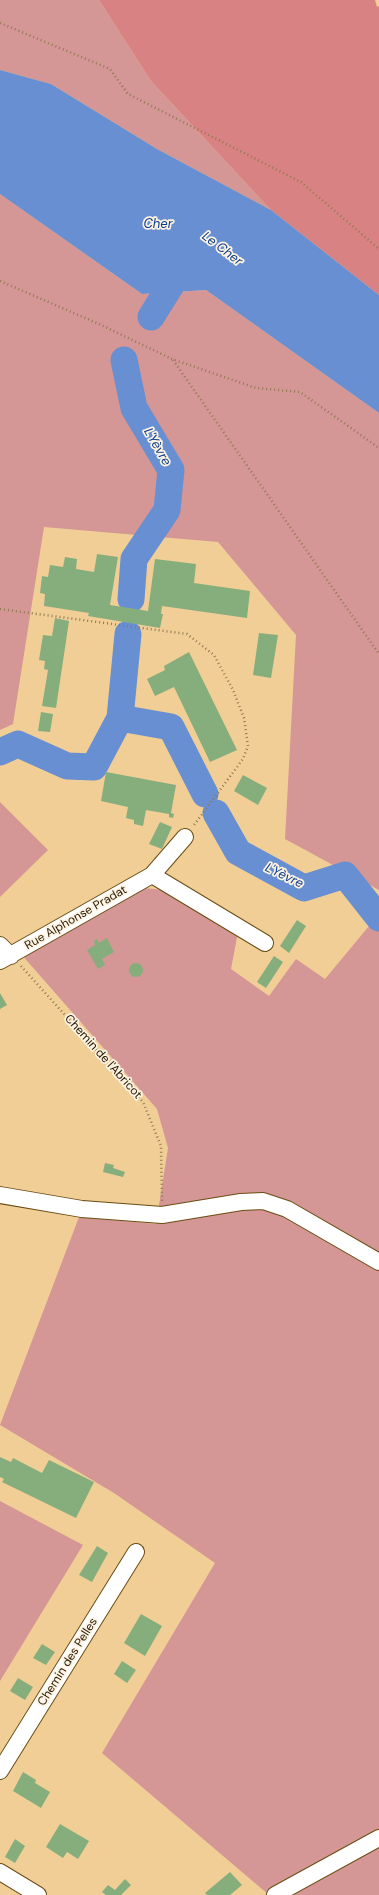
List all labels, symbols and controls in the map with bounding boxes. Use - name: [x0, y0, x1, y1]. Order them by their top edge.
- water label: Cher: [143, 217, 173, 233]
- water label: Le Cher: [199, 229, 245, 269]
- water label: L'Yèvre: [140, 425, 174, 469]
- water label: L'Yèvre: [262, 860, 306, 892]
- street label: Rue Alphonse Pradat: [22, 883, 130, 953]
- street label: Chemin de l'Abricot: [61, 1012, 145, 1102]
- street label: Chemin des Pelles: [35, 1615, 101, 1709]

